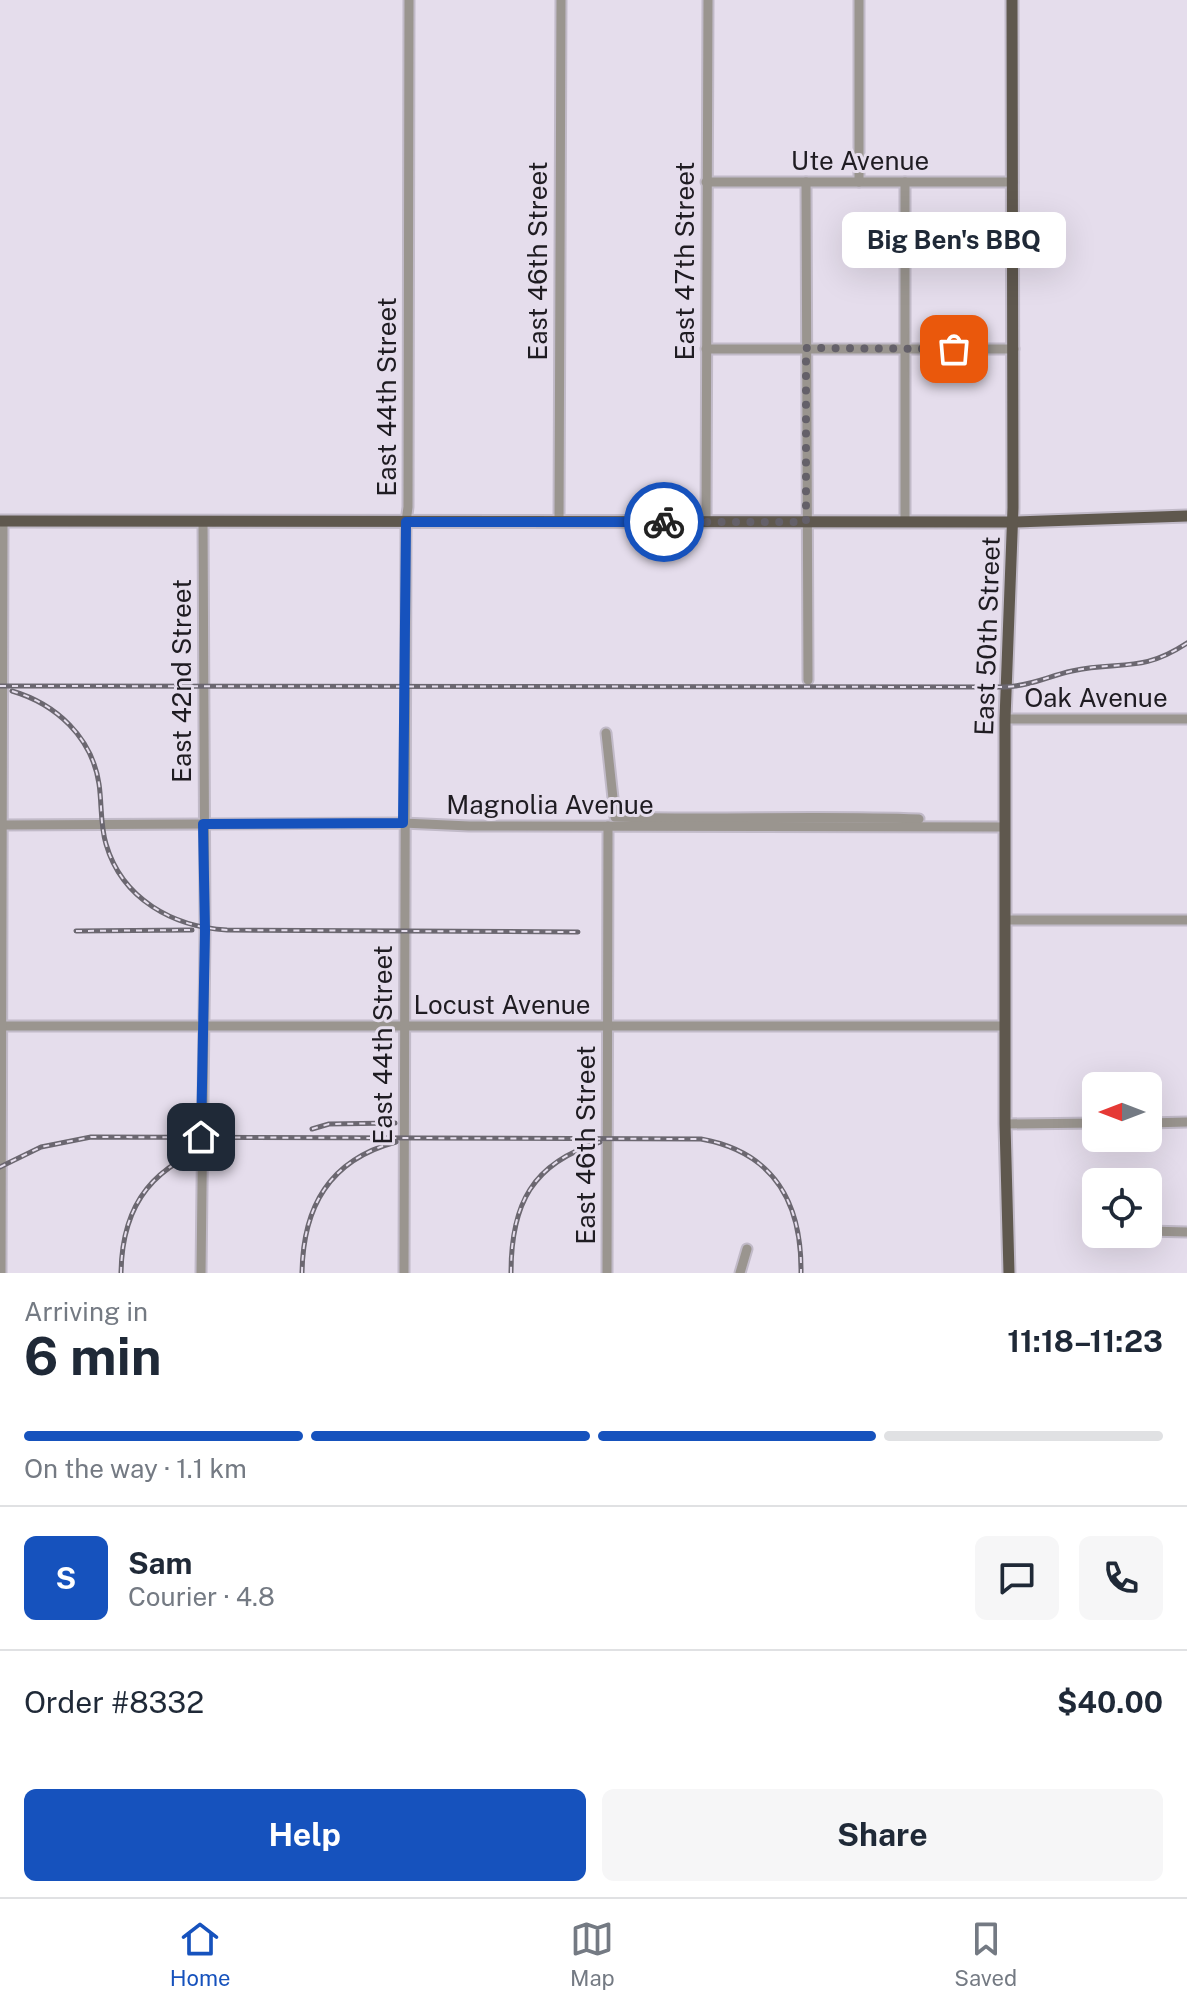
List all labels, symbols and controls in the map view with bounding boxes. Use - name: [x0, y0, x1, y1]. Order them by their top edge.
- street label: Ute Avenue: [791, 145, 929, 176]
- street label: East 46th Street: [522, 161, 553, 361]
- street label: East 47th Street: [669, 162, 700, 360]
- callout: Big Ben's BBQ: [842, 213, 1066, 269]
- text: Big Ben's BBQ: [867, 224, 1041, 255]
- street label: East 44th Street: [371, 297, 402, 497]
- pin: [920, 315, 988, 383]
- icon: bag: [932, 327, 976, 371]
- courier: [624, 482, 704, 562]
- icon: bike: [642, 500, 686, 544]
- street label: East 50th Street: [968, 536, 1006, 736]
- street label: East 42nd Street: [166, 579, 197, 783]
- street label: Oak Avenue: [1024, 682, 1168, 713]
- street label: Magnolia Avenue: [446, 789, 654, 820]
- street label: East 44th Street: [367, 945, 398, 1145]
- street label: Locust Avenue: [414, 989, 590, 1020]
- street label: East 46th Street: [570, 1045, 601, 1245]
- north arrow: [1082, 1072, 1162, 1152]
- map controls: [1082, 1072, 1162, 1248]
- pin: [167, 1103, 235, 1171]
- icon: home: [179, 1115, 223, 1159]
- button: locate: [1082, 1168, 1162, 1248]
- text: Arriving in: [24, 1296, 148, 1327]
- text: 11:18–11:23: [1007, 1323, 1163, 1359]
- text: 6 min: [24, 1326, 162, 1387]
- text: On the way · 1.1 km: [24, 1453, 247, 1484]
- button: chat: [975, 1536, 1059, 1620]
- button: phone: [1079, 1536, 1163, 1620]
- text: Sam: [128, 1545, 192, 1581]
- text: S: [56, 1560, 76, 1596]
- text: Courier · 4.8: [128, 1581, 275, 1612]
- text: Order #8332: [24, 1684, 204, 1720]
- text: $40.00: [1057, 1684, 1163, 1720]
- button: Help: [24, 1789, 586, 1881]
- button: Share: [602, 1789, 1163, 1881]
- tab: Home: [170, 1917, 230, 1991]
- tab: Map: [570, 1917, 615, 1991]
- tab: Saved: [954, 1917, 1017, 1991]

